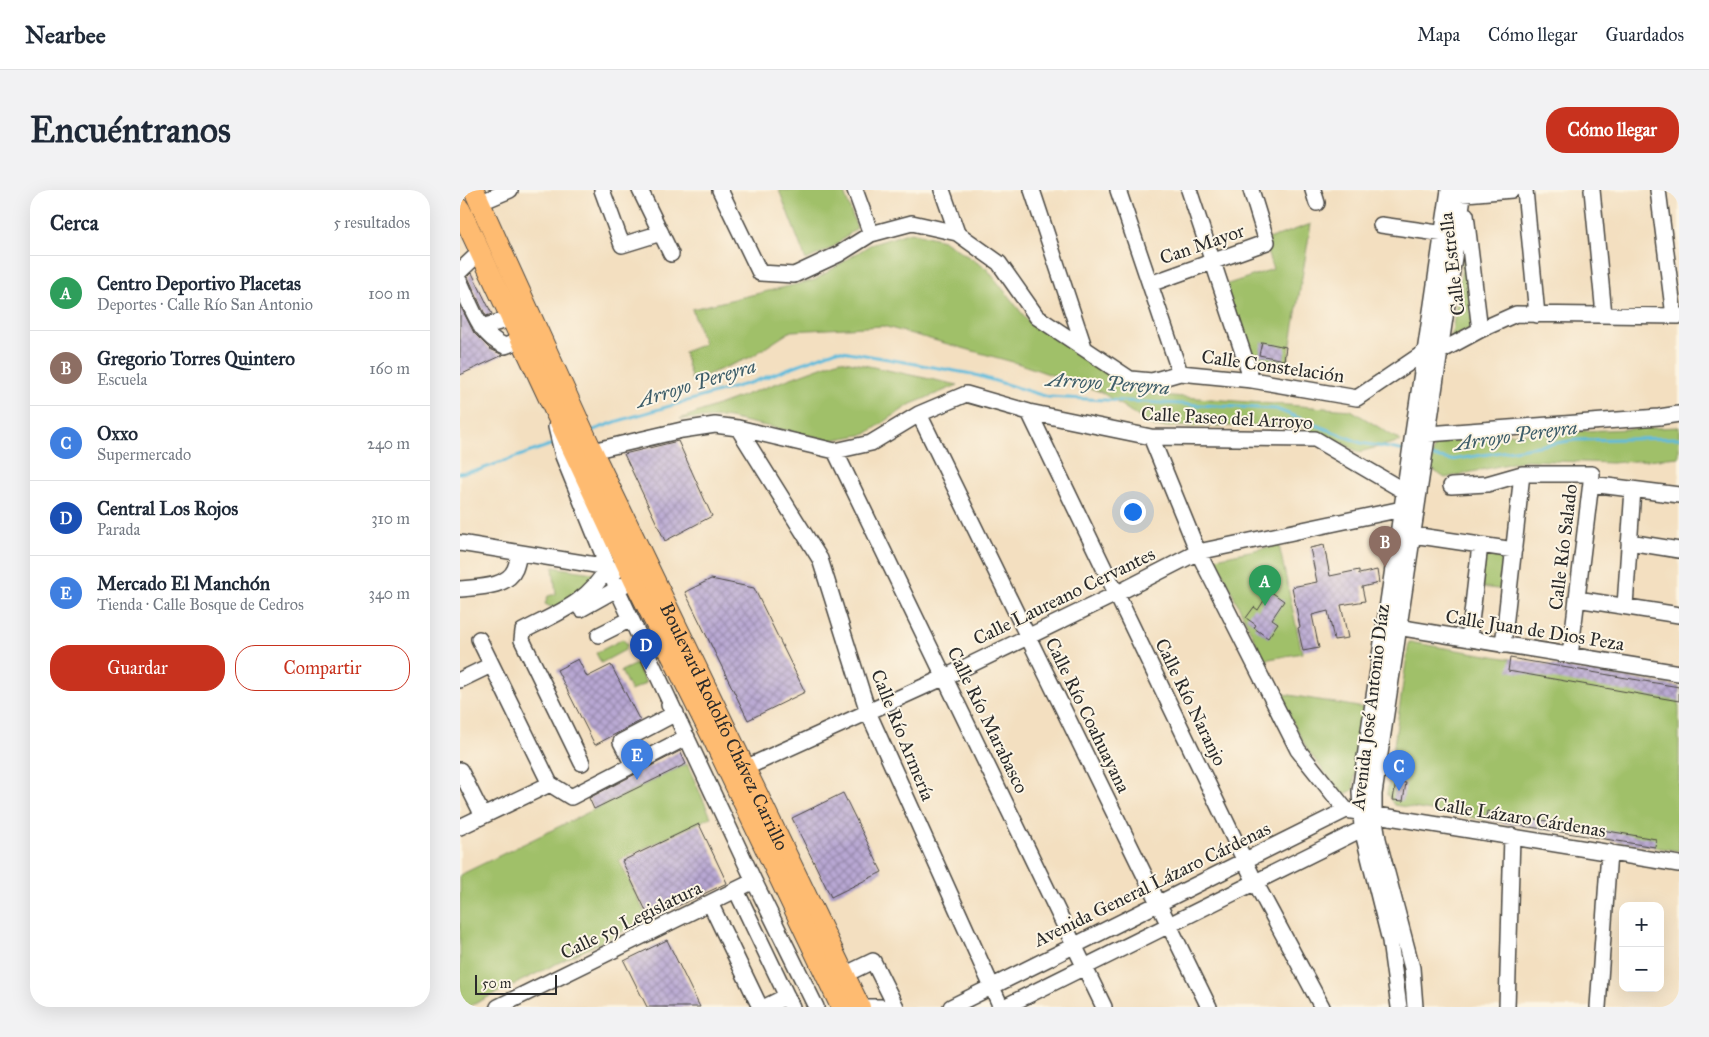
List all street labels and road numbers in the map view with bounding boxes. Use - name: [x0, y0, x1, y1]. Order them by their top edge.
- street label: Calle Estrella: [1434, 210, 1470, 317]
- street label: Can Mayor: [1157, 218, 1248, 269]
- street label: Calle Constelación: [1200, 345, 1346, 387]
- street label: Calle Paseo del Arroyo: [1140, 402, 1314, 434]
- street label: Calle Río Salado: [1544, 482, 1582, 611]
- street label: Calle Laureano Cervantes: [969, 542, 1159, 650]
- street label: Boulevard Rodolfo Chávez Carrillo: [656, 599, 794, 854]
- street label: Avenida José Antonio Díaz: [1346, 602, 1395, 813]
- street label: Calle Juan de Dios Peza: [1444, 605, 1627, 657]
- street label: Calle Río Coahuayana: [1040, 634, 1136, 797]
- street label: Calle Río Naranjo: [1150, 634, 1232, 770]
- street label: Calle Río Marabasco: [943, 643, 1034, 797]
- street label: Calle Río Armería: [866, 666, 940, 805]
- street label: Calle Lázaro Cárdenas: [1432, 792, 1608, 842]
- street label: Avenida General Lázaro Cárdenas: [1029, 816, 1274, 952]
- street label: Calle 59 Legislatura: [557, 875, 707, 965]

